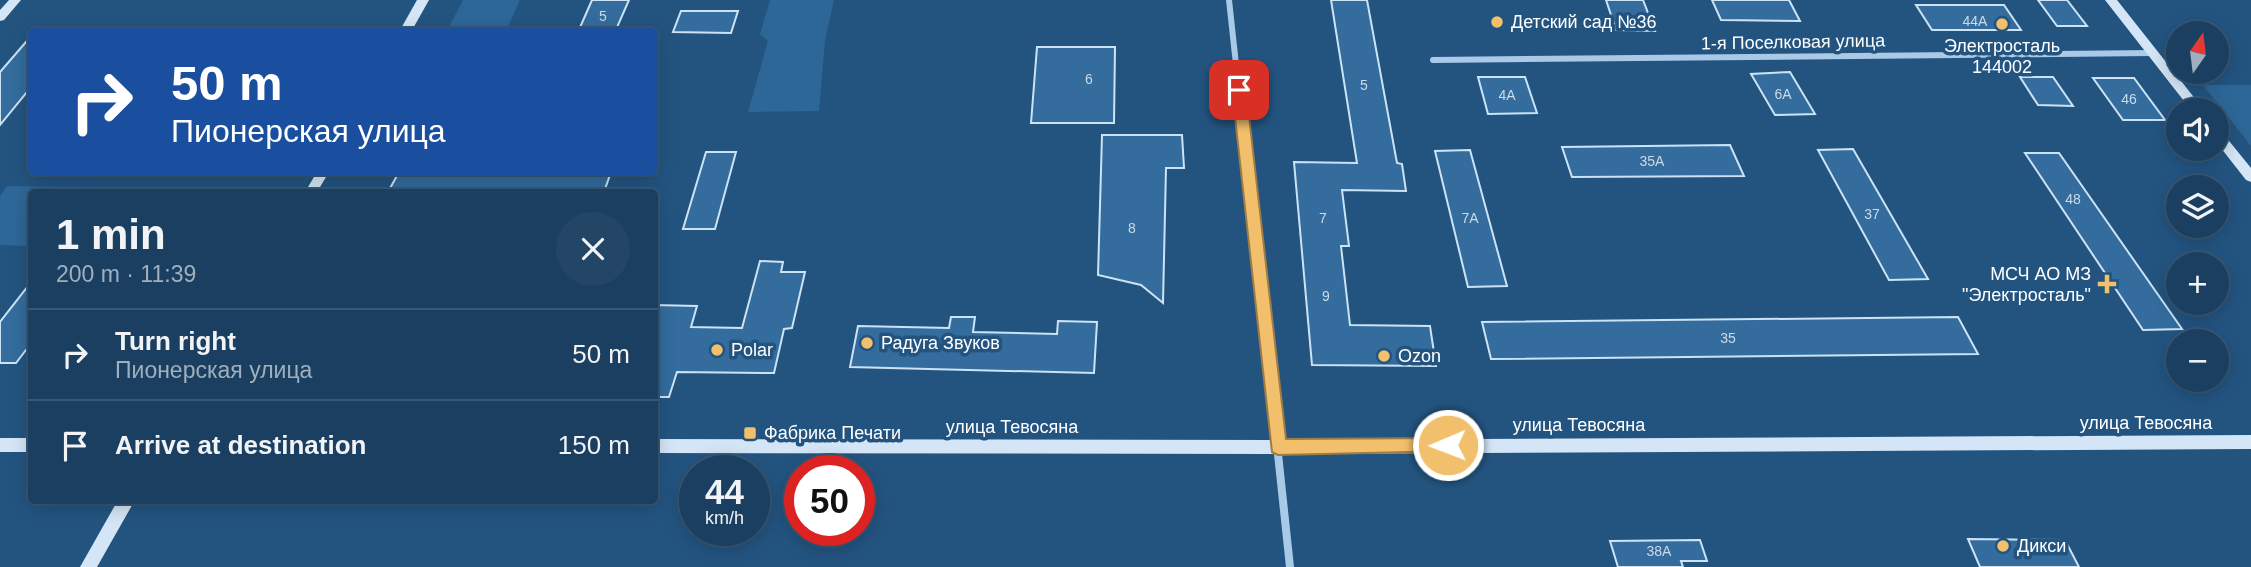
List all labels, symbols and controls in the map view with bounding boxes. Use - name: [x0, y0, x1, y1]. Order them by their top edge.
- house number: 5: [599, 8, 607, 24]
- place label: Детский сад №36: [1511, 12, 1656, 32]
- house number: 44А: [1963, 13, 1988, 29]
- marker: Детский сад №36: [1489, 14, 1505, 30]
- marker: Электросталь 144002: [1994, 16, 2010, 32]
- north arrow: [2166, 21, 2230, 84]
- map controls: [2166, 21, 2229, 392]
- street label: 1-я Поселковая улица: [1701, 30, 1886, 54]
- place label: Электросталь 144002: [1944, 36, 2060, 77]
- icon: right: [56, 56, 147, 147]
- text: 50 m: [171, 56, 283, 110]
- pin: [1209, 60, 1269, 120]
- house number: 6: [1085, 71, 1093, 87]
- icon: arrive: [1220, 71, 1258, 109]
- house number: 5: [1360, 77, 1368, 93]
- house number: 6А: [1774, 86, 1792, 102]
- house number: 4А: [1498, 87, 1516, 103]
- house number: 46: [2121, 91, 2137, 107]
- button: sound: [2166, 98, 2229, 161]
- text: Пионерская улица: [171, 113, 446, 149]
- house number: 35А: [1640, 153, 1665, 169]
- button: layers: [2166, 175, 2229, 238]
- house number: 48: [2065, 191, 2081, 207]
- house number: 37: [1864, 206, 1880, 222]
- house number: 7: [1319, 210, 1327, 226]
- house number: 7А: [1461, 210, 1479, 226]
- text: 1 min: [56, 211, 166, 258]
- button: close: [556, 212, 630, 286]
- house number: 8: [1128, 220, 1136, 236]
- button: +: [2166, 252, 2229, 315]
- text: 200 m · 11:39: [56, 261, 196, 287]
- place label: МСЧ АО МЗ "Электросталь": [1962, 264, 2091, 305]
- marker: МСЧ АО МЗ "Электросталь": [2097, 274, 2117, 294]
- house number: 9: [1322, 288, 1330, 304]
- text: Turn right: [115, 326, 236, 356]
- button: −: [2166, 329, 2229, 392]
- house number: 35: [1720, 330, 1736, 346]
- place label: Радуга Звуков: [881, 333, 1000, 353]
- marker: Радуга Звуков: [859, 335, 875, 351]
- icon: right: [56, 336, 94, 374]
- text: 50 m: [572, 339, 630, 369]
- place label: Polar: [731, 340, 773, 360]
- marker: Polar: [709, 342, 725, 358]
- place label: Ozon: [1398, 346, 1441, 366]
- marker: Ozon: [1376, 348, 1392, 364]
- text: Пионерская улица: [115, 357, 312, 383]
- position arrow: [1411, 408, 1485, 482]
- street label: улица Тевосяна: [2080, 413, 2213, 433]
- street label: улица Тевосяна: [1513, 415, 1646, 435]
- street label: улица Тевосяна: [946, 417, 1079, 437]
- place label: Фабрика Печати: [764, 423, 901, 443]
- marker: Фабрика Печати: [742, 425, 758, 441]
- icon: arrive: [56, 427, 94, 465]
- text: Arrive at destination: [115, 430, 366, 460]
- text: 150 m: [558, 430, 630, 460]
- speed limit sign: 50: [784, 455, 875, 546]
- text: 44: [705, 472, 744, 511]
- text: km/h: [705, 508, 744, 528]
- place label: Дикси: [2017, 536, 2066, 556]
- marker: Дикси: [1995, 538, 2011, 554]
- house number: 38А: [1647, 543, 1672, 559]

